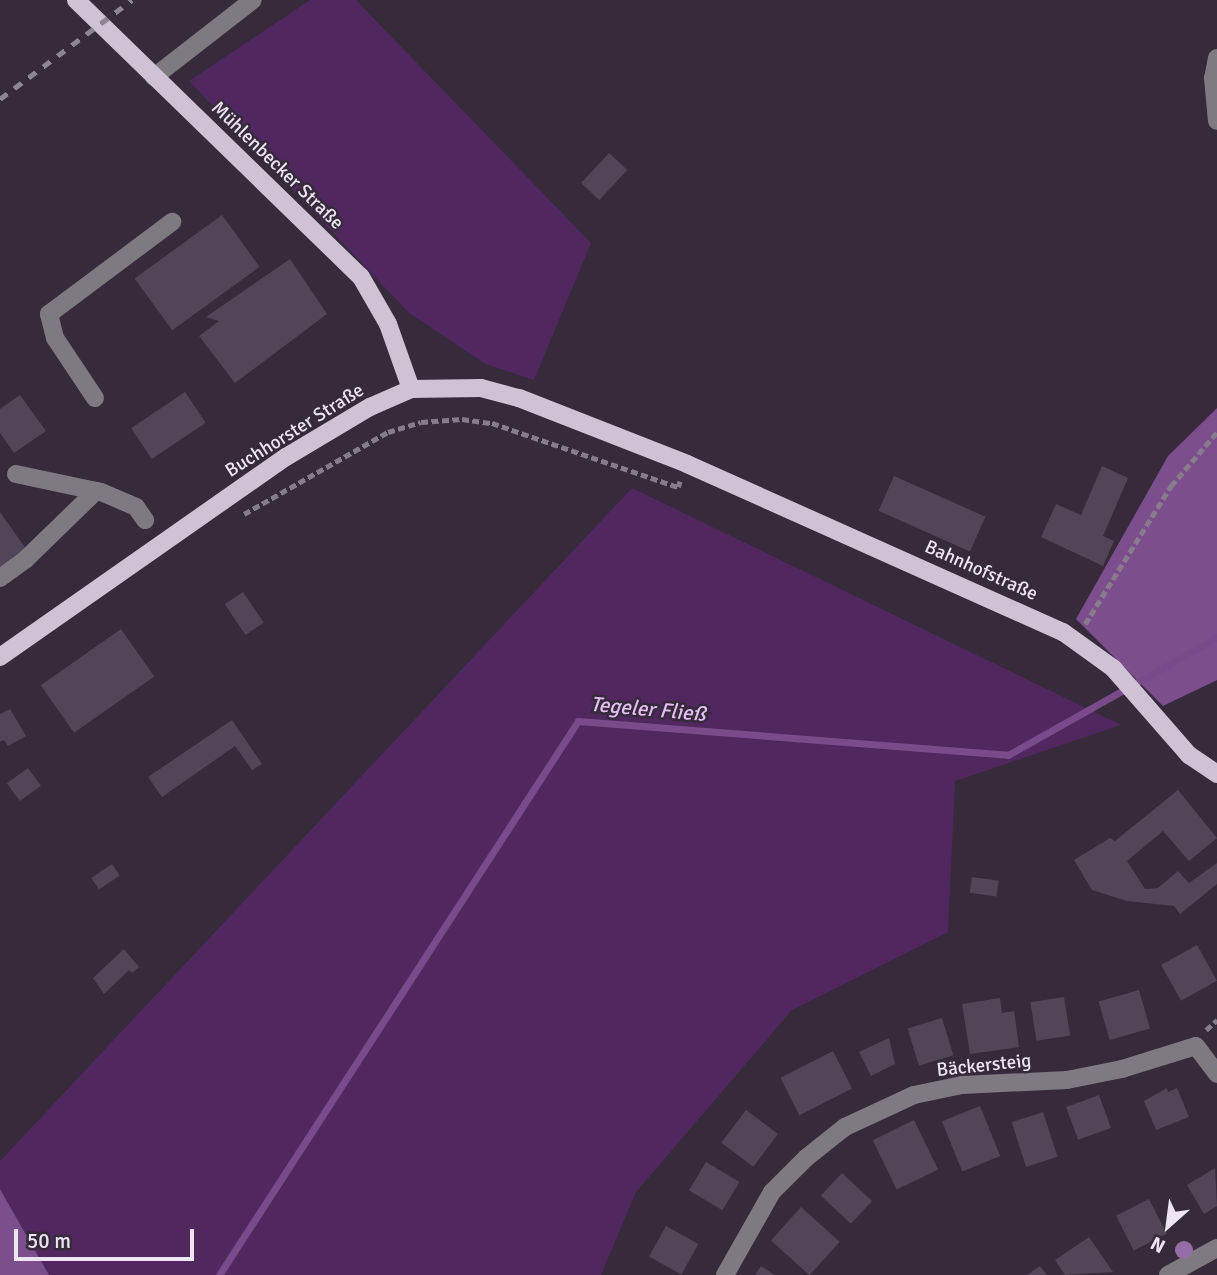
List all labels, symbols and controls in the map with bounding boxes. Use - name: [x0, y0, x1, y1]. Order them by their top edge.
- street label: Mühlenbecker Straße: [206, 97, 348, 235]
- street label: Buchhorster Straße: [222, 379, 368, 483]
- street label: Bahnhofstraße: [921, 536, 1041, 606]
- water label: Tegeler Fließ: [589, 691, 707, 727]
- street label: Bäckersteig: [935, 1050, 1033, 1082]
- north arrow: [1133, 1191, 1203, 1261]
- scale bar: [18, 1216, 198, 1260]
- text: 50 m: [27, 1228, 71, 1254]
- text: N: [1147, 1231, 1170, 1258]

